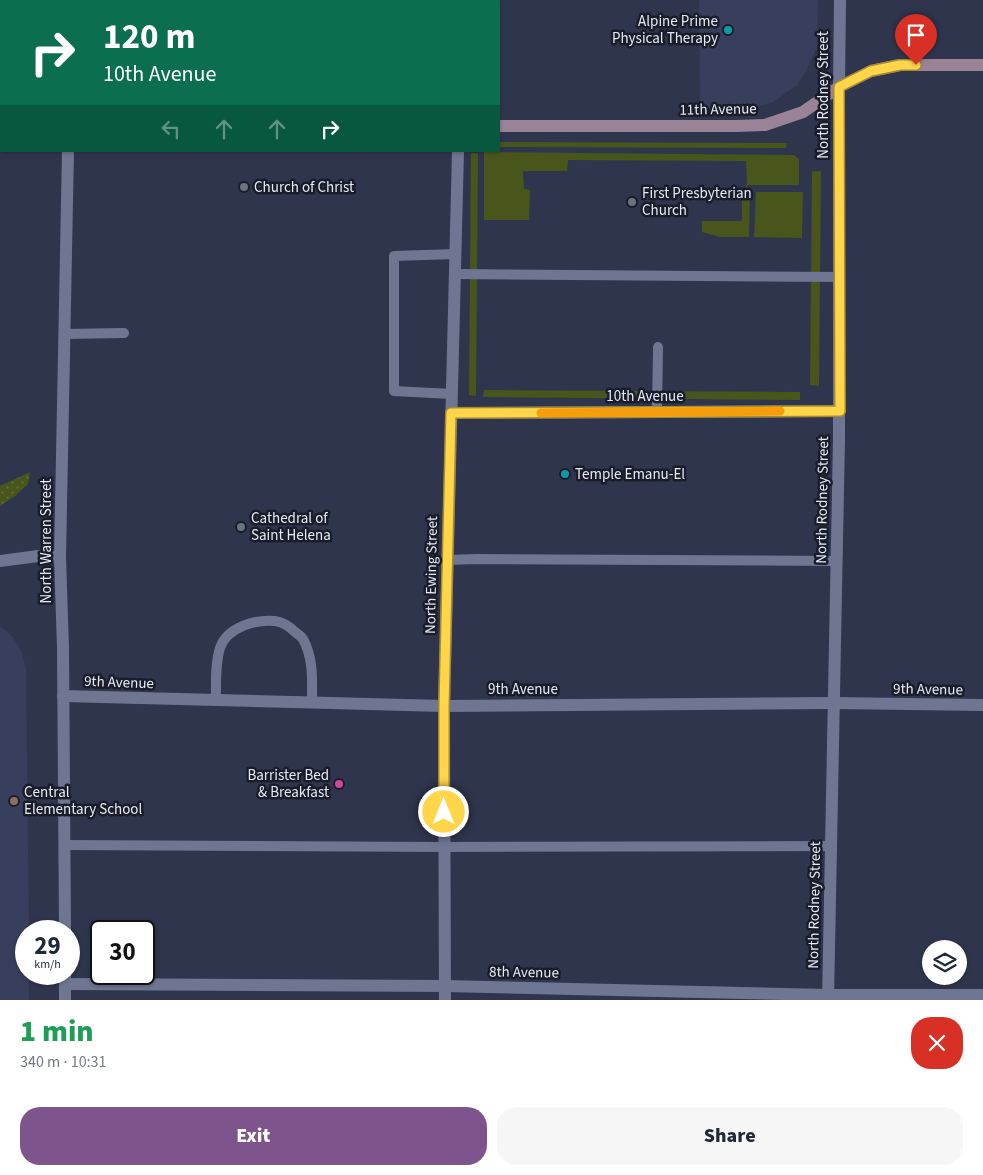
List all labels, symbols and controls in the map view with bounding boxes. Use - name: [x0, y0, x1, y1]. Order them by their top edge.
- place label: Alpine Prime Physical Therapy: [612, 11, 718, 49]
- text: 120 m: [103, 12, 195, 62]
- pin: [895, 14, 937, 65]
- icon: right: [20, 20, 85, 85]
- icon: arrive: [902, 21, 930, 49]
- marker: Alpine Prime Physical Therapy: [722, 24, 734, 36]
- street label: North Rodney Street: [813, 31, 834, 159]
- text: 10th Avenue: [103, 58, 216, 90]
- street label: 11th Avenue: [679, 98, 757, 121]
- icon: left: [157, 115, 185, 143]
- icon: ahead: [210, 115, 238, 143]
- icon: ahead: [263, 115, 291, 143]
- icon: right: [316, 115, 344, 143]
- place label: Church of Christ: [254, 177, 354, 198]
- marker: Church of Christ: [238, 181, 250, 193]
- place label: First Presbyterian Church: [642, 183, 752, 221]
- marker: First Presbyterian Church: [626, 196, 638, 208]
- street label: 10th Avenue: [606, 386, 684, 407]
- street label: North Rodney Street: [811, 436, 834, 564]
- place label: Temple Emanu-El: [575, 464, 685, 485]
- marker: Temple Emanu-El: [559, 468, 571, 480]
- street label: North Warren Street: [36, 479, 57, 603]
- place label: Cathedral of Saint Helena: [251, 508, 331, 546]
- street label: North Ewing Street: [420, 516, 443, 634]
- marker: Cathedral of Saint Helena: [235, 521, 247, 533]
- street label: 9th Avenue: [84, 671, 154, 694]
- street label: 9th Avenue: [893, 678, 963, 701]
- street label: 9th Avenue: [488, 679, 558, 700]
- place label: Barrister Bed & Breakfast: [247, 765, 329, 803]
- marker: Barrister Bed & Breakfast: [333, 778, 345, 790]
- place label: Central Elementary School: [24, 782, 142, 820]
- position arrow: [417, 785, 469, 837]
- marker: Central Elementary School: [8, 795, 20, 807]
- street label: North Rodney Street: [803, 841, 826, 969]
- speed limit sign: 30: [90, 920, 155, 985]
- text: 29: [34, 928, 61, 964]
- map controls: [922, 940, 967, 985]
- button: layers: [922, 940, 967, 985]
- text: km/h: [34, 956, 61, 973]
- street label: 8th Avenue: [489, 961, 559, 984]
- text: 1 min: [20, 1010, 94, 1053]
- button: close: [911, 1017, 963, 1069]
- text: 340 m · 10:31: [20, 1051, 107, 1073]
- button: Exit: [20, 1107, 487, 1165]
- button: Share: [497, 1107, 963, 1165]

